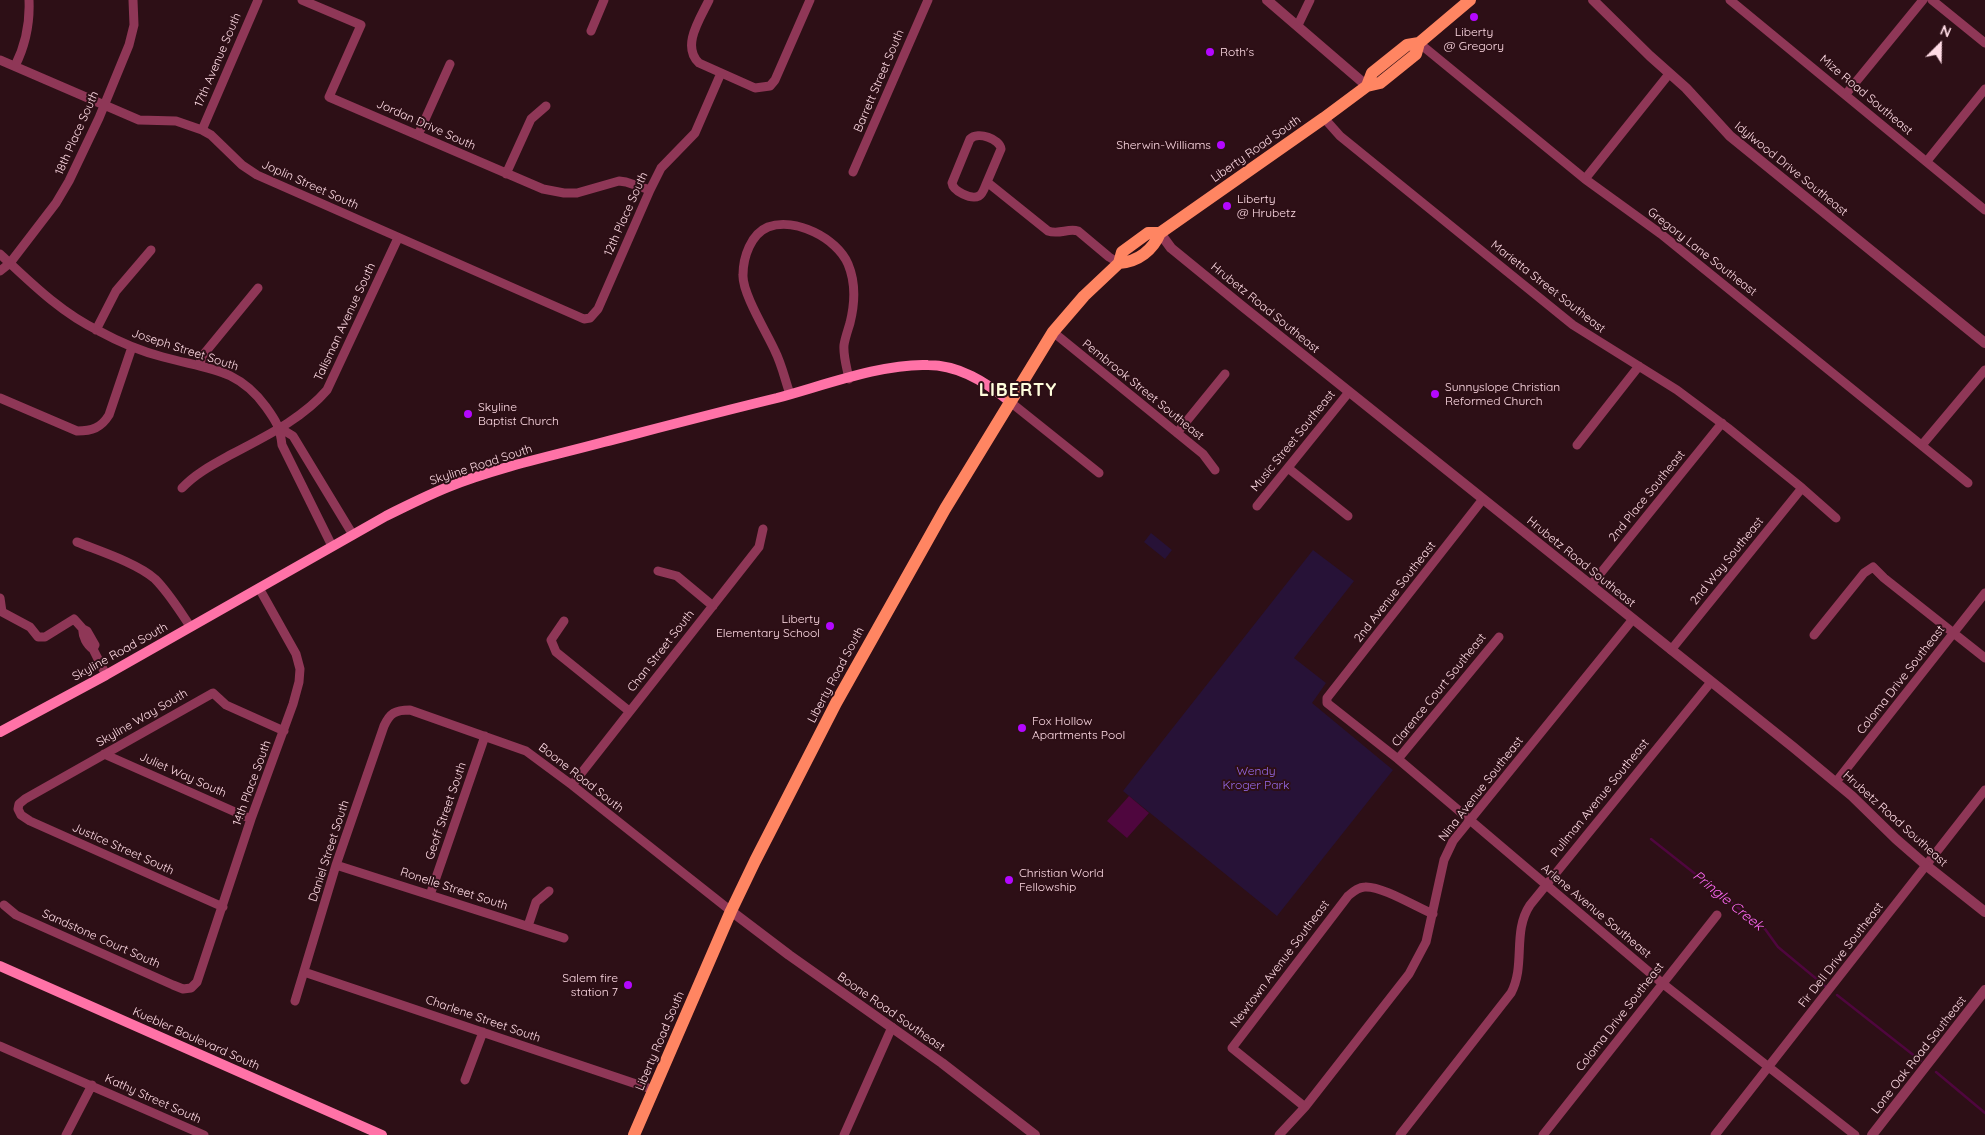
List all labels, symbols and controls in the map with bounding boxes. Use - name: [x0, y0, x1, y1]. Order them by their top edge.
- street label: 17th Avenue South: [192, 11, 244, 109]
- marker: Liberty @ Gregory: [1468, 11, 1480, 23]
- north arrow: [1915, 20, 1965, 70]
- text: N: [1938, 21, 1954, 41]
- place label: Liberty @ Gregory: [1444, 25, 1504, 53]
- street label: Barrett Street South: [851, 28, 907, 134]
- place label: Roth's: [1220, 45, 1254, 59]
- marker: Roth's: [1204, 46, 1216, 58]
- street label: Mize Road Southeast: [1817, 52, 1915, 138]
- street label: 18th Place South: [52, 89, 102, 177]
- street label: Jordan Drive South: [374, 97, 478, 153]
- street label: Liberty Road South: [1208, 113, 1304, 185]
- street label: Idylwood Drive Southeast: [1732, 119, 1850, 219]
- place label: Sherwin-Williams: [1116, 138, 1211, 152]
- marker: Sherwin-Williams: [1215, 139, 1227, 151]
- street label: Joplin Street South: [259, 157, 361, 213]
- street label: 12th Place South: [601, 170, 651, 258]
- place label: Liberty @ Hrubetz: [1237, 192, 1296, 220]
- marker: Liberty @ Hrubetz: [1221, 200, 1233, 212]
- street label: Gregory Lane Southeast: [1644, 205, 1760, 299]
- street label: Marietta Street Southeast: [1488, 238, 1608, 336]
- street label: Hrubetz Road Southeast: [1208, 260, 1322, 356]
- street label: Talisman Avenue South: [311, 261, 379, 383]
- street label: Joseph Street South: [130, 326, 240, 374]
- street label: Pembrook Street Southeast: [1079, 337, 1207, 443]
- district label: LIBERTY: [978, 380, 1058, 402]
- place label: Sunnyslope Christian Reformed Church: [1445, 380, 1560, 408]
- street label: Music Street Southeast: [1248, 388, 1338, 494]
- marker: Sunnyslope Christian Reformed Church: [1429, 388, 1441, 400]
- place label: Skyline Baptist Church: [478, 400, 559, 428]
- marker: Skyline Baptist Church: [462, 408, 474, 420]
- street label: Skyline Road South: [428, 442, 534, 488]
- street label: 2nd Place Southeast: [1606, 448, 1688, 544]
- street label: Hrubetz Road Southeast: [1524, 514, 1638, 610]
- street label: 2nd Way Southeast: [1687, 514, 1767, 608]
- street label: 2nd Avenue Southeast: [1351, 539, 1439, 645]
- street label: Chan Street South: [625, 607, 697, 695]
- place label: Liberty Elementary School: [716, 612, 820, 640]
- street label: Skyline Road South: [70, 620, 170, 684]
- marker: Liberty Elementary School: [824, 620, 836, 632]
- street label: Coloma Drive Southeast: [1854, 623, 1948, 737]
- street label: Liberty Road South: [805, 625, 867, 725]
- street label: Clarence Court Southeast: [1389, 630, 1489, 750]
- street label: Skyline Way South: [94, 686, 190, 750]
- place label: Fox Hollow Apartments Pool: [1032, 714, 1125, 742]
- marker: Fox Hollow Apartments Pool: [1016, 722, 1028, 734]
- street label: Nina Avenue Southeast: [1436, 734, 1526, 844]
- street label: Pullman Avenue Southeast: [1548, 736, 1652, 860]
- street label: 14th Place South: [230, 738, 274, 828]
- street label: Boone Road South: [536, 740, 626, 816]
- street label: Juliet Way South: [137, 749, 229, 801]
- street label: Geoff Street South: [423, 760, 469, 862]
- park label: Wendy Kroger Park: [1223, 764, 1289, 792]
- street label: Hrubetz Road Southeast: [1840, 768, 1950, 870]
- street label: Daniel Street South: [306, 798, 352, 904]
- street label: Justice Street South: [70, 820, 176, 878]
- street label: Arlene Avenue Southeast: [1538, 861, 1654, 961]
- street label: Ronelle Street South: [398, 865, 510, 913]
- place label: Christian World Fellowship: [1019, 866, 1104, 894]
- water label: Pringle Creek: [1689, 867, 1767, 935]
- marker: Christian World Fellowship: [1003, 874, 1015, 886]
- street label: Newtown Avenue Southeast: [1227, 898, 1333, 1030]
- street label: Fir Dell Drive Southeast: [1796, 900, 1886, 1010]
- street label: Sandstone Court South: [40, 906, 162, 972]
- street label: Coloma Drive Southeast: [1573, 960, 1667, 1074]
- street label: Boone Road Southeast: [835, 969, 947, 1055]
- place label: Salem fire station 7: [562, 971, 618, 999]
- marker: Salem fire station 7: [622, 979, 634, 991]
- street label: Liberty Road South: [633, 989, 687, 1093]
- street label: Charlene Street South: [424, 993, 542, 1045]
- street label: Lone Oak Road Southeast: [1869, 993, 1969, 1117]
- street label: Kuebler Boulevard South: [130, 1004, 262, 1074]
- street label: Kathy Street South: [103, 1071, 203, 1127]

